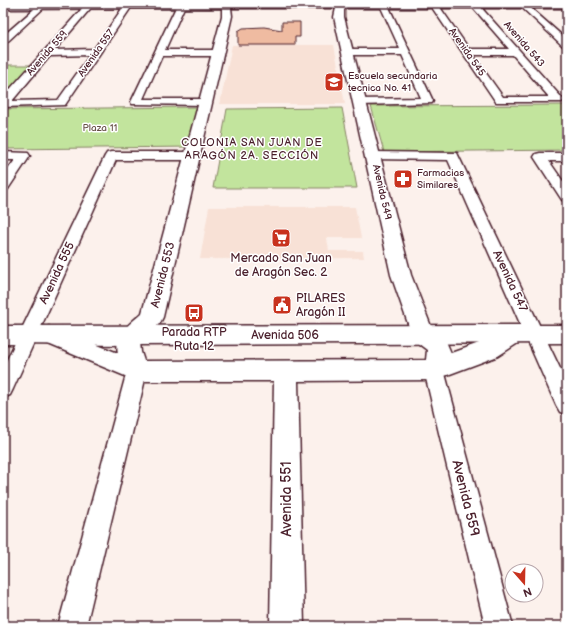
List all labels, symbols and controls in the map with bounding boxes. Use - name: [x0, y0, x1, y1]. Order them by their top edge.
- street label: Avenida 543: [501, 19, 547, 69]
- street label: Avenida 545: [446, 26, 488, 79]
- street label: Avenida 557: [75, 27, 117, 79]
- street label: Avenida 559: [24, 28, 70, 78]
- place label: Escuela secundaria tecnica No. 41: [348, 70, 438, 94]
- school or university icon: Escuela secundaria tecnica No. 41: [323, 71, 345, 93]
- park label: Plaza 11: [83, 122, 118, 134]
- district label: COLONIA SAN JUAN DE ARAGÓN 2A. SECCIÓN: [181, 136, 323, 162]
- street label: Avenida 549: [370, 163, 394, 221]
- place label: Farmacias Similares: [417, 167, 464, 191]
- pharmacy icon: Farmacias Similares: [392, 168, 414, 190]
- supermarket icon: Mercado San Juan de Aragón Sec. 2: [270, 227, 292, 249]
- street label: Avenida 555: [36, 239, 78, 306]
- street label: Avenida 553: [148, 240, 178, 310]
- street label: Avenida 547: [489, 248, 531, 314]
- place label: Mercado San Juan de Aragón Sec. 2: [230, 251, 332, 280]
- place label: PILARES Aragón II: [296, 291, 346, 320]
- public building icon: PILARES Aragón II: [271, 294, 293, 316]
- bus stop icon: Parada RTP Ruta 12: [183, 302, 205, 324]
- place label: Parada RTP Ruta 12: [162, 325, 227, 354]
- street label: Avenida 506: [251, 328, 319, 343]
- street label: Avenida 559: [448, 458, 484, 538]
- street label: Avenida 551: [278, 461, 295, 537]
- north arrow: [504, 563, 544, 603]
- text: N: [521, 584, 533, 599]

